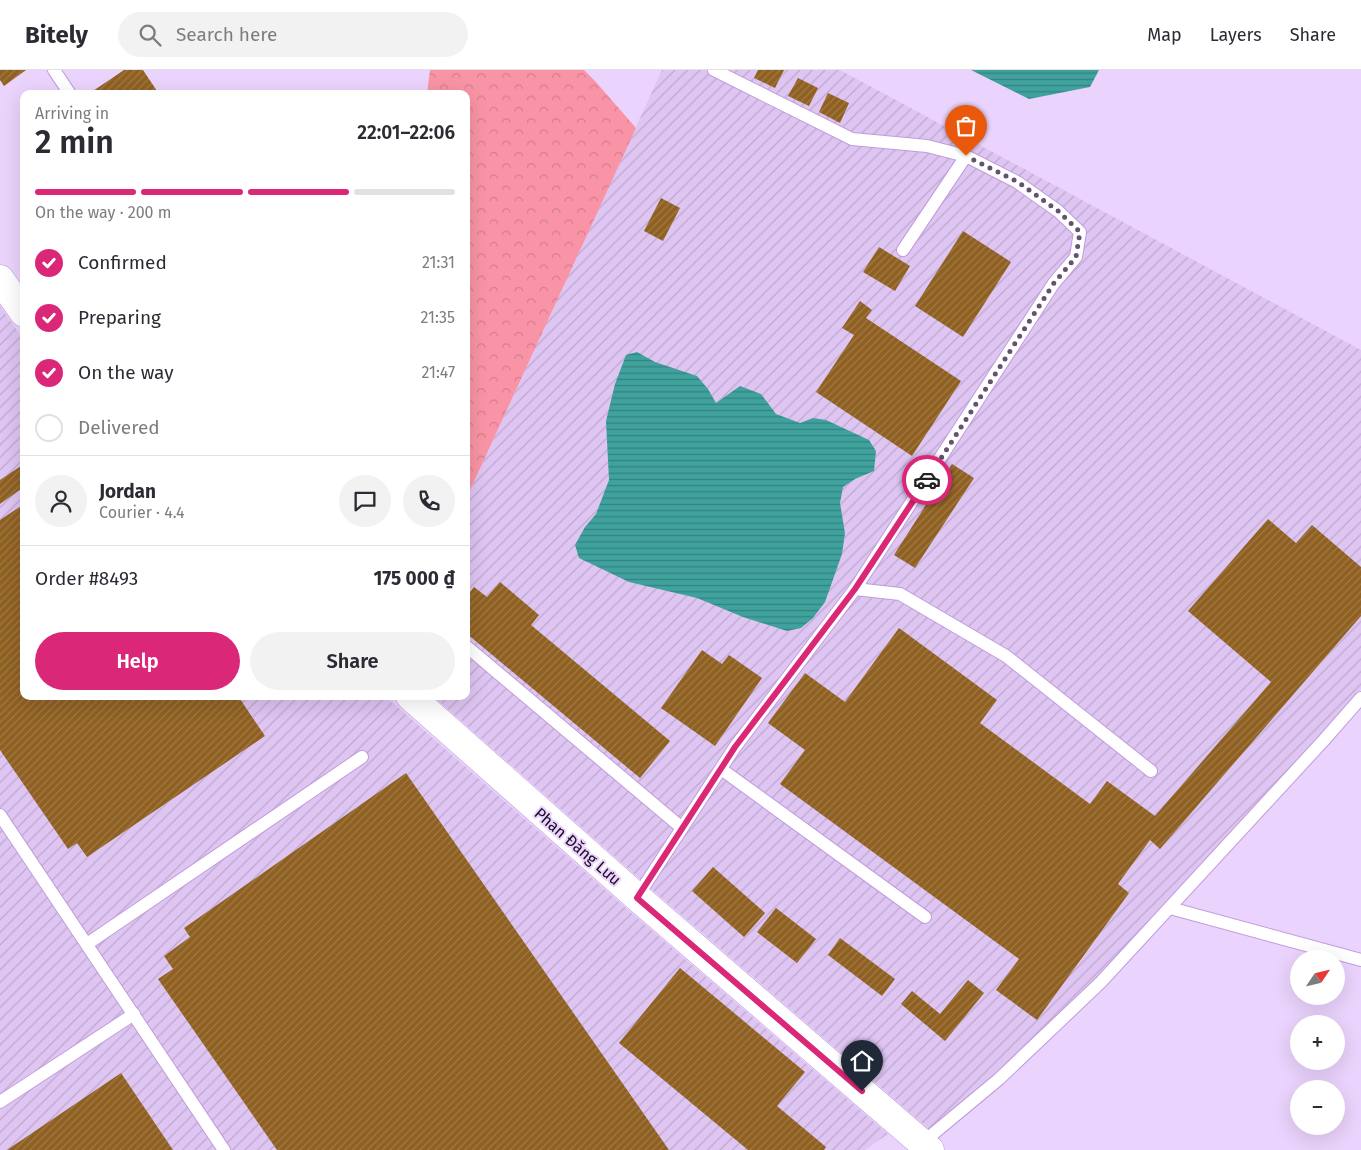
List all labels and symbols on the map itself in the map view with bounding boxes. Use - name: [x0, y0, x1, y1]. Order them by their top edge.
- pin: [945, 105, 987, 156]
- courier: [902, 455, 952, 505]
- street label: Phan Đăng Lưu: [531, 804, 625, 889]
- north arrow: [1290, 950, 1345, 1005]
- pin: [841, 1040, 883, 1091]

